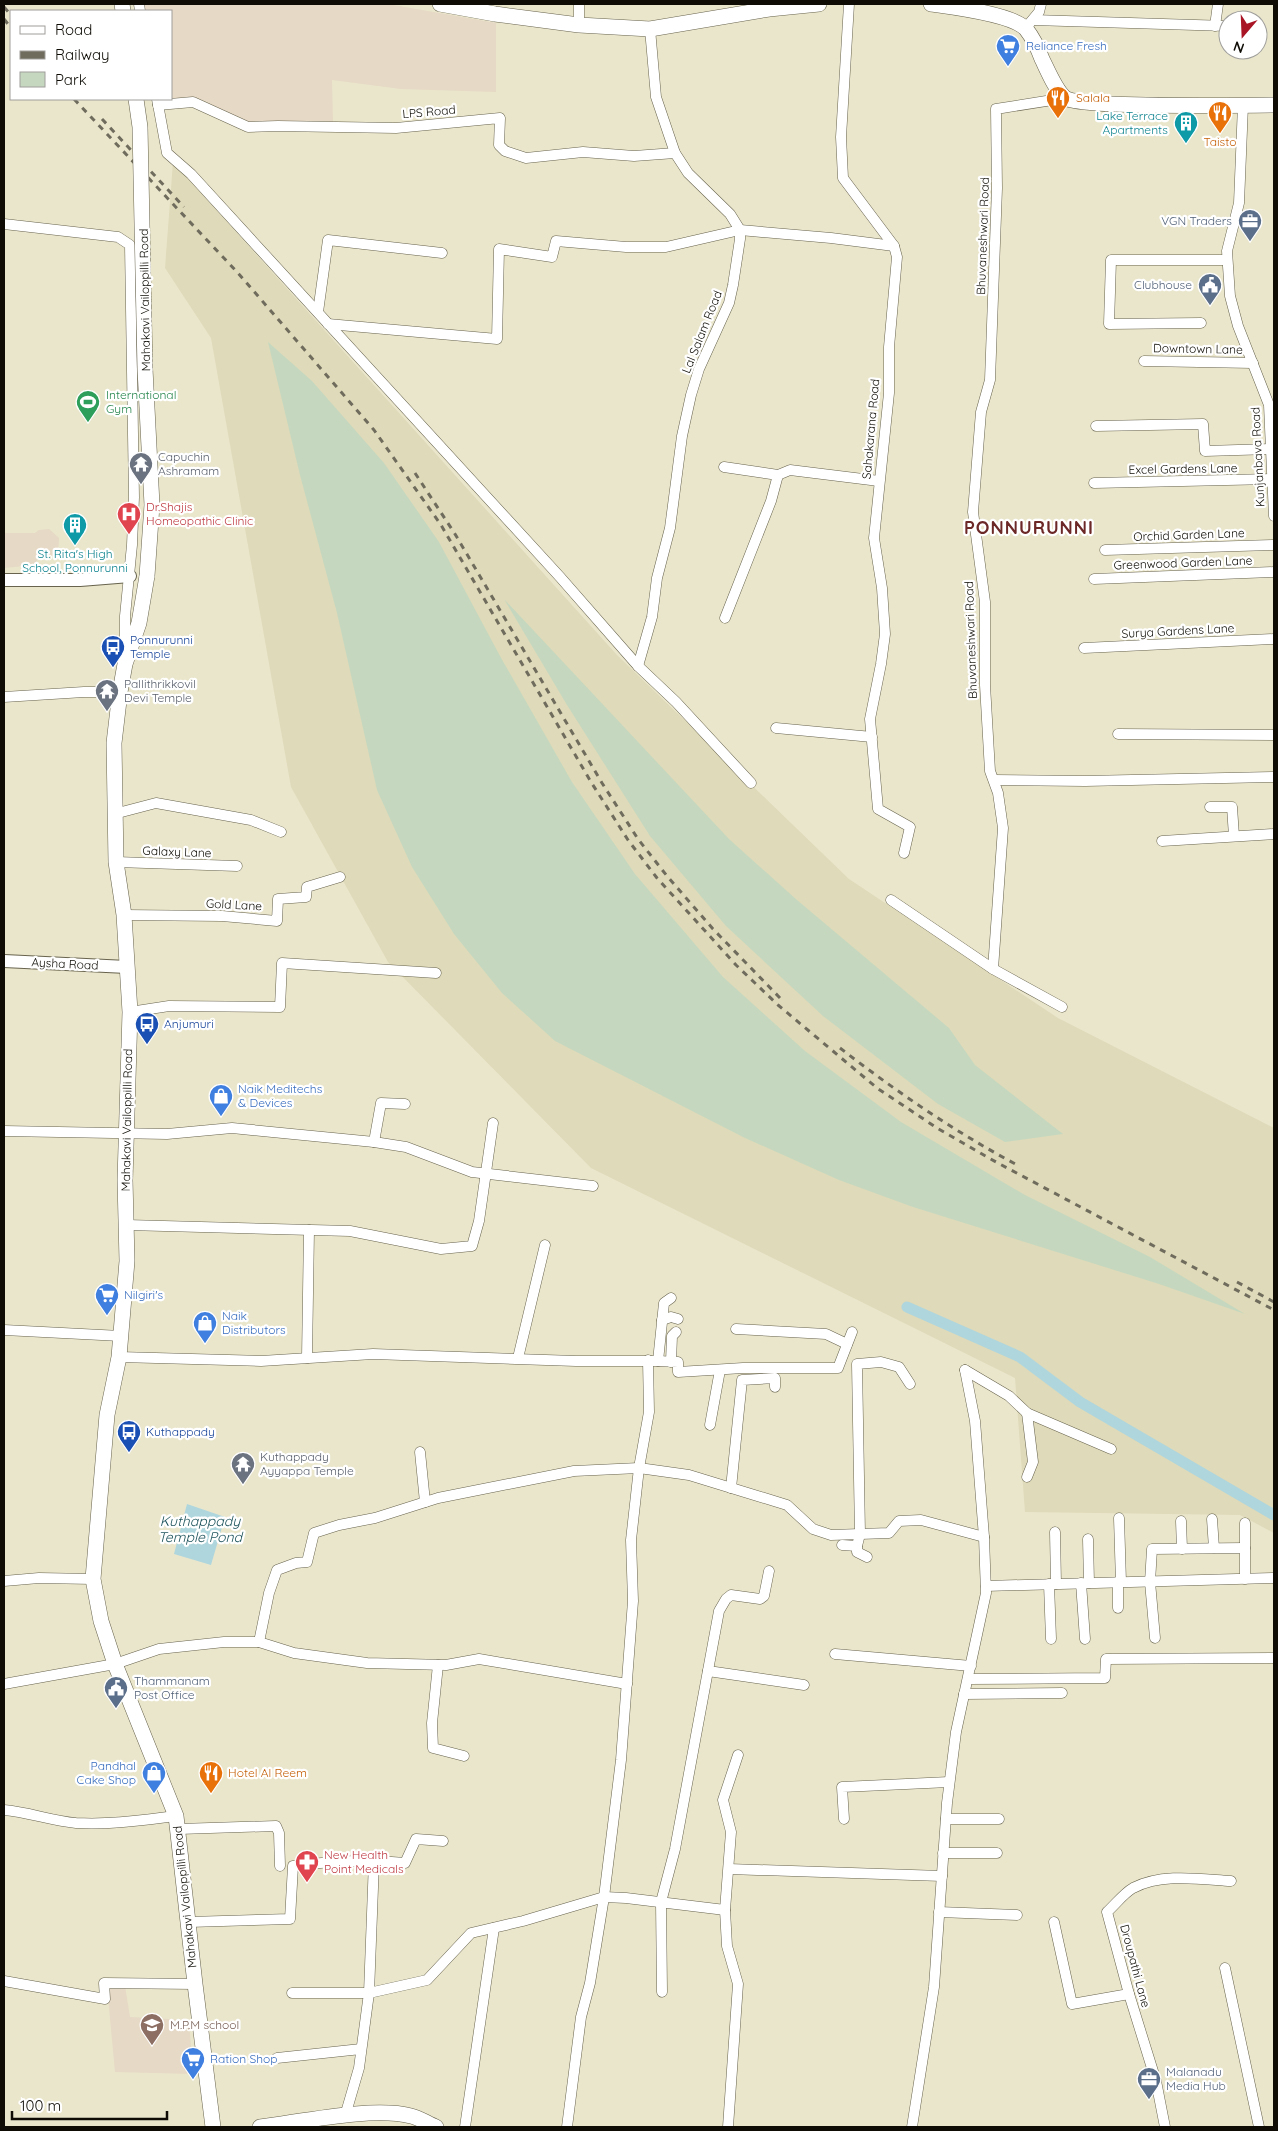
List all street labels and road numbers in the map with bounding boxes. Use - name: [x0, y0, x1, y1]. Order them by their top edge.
- street label: LPS Road: [402, 102, 456, 121]
- street label: Bhuvaneshwari Road: [973, 177, 992, 295]
- street label: Mahakavi Vailoppilli Road: [136, 228, 153, 372]
- street label: Lal Salam Road: [678, 288, 725, 375]
- street label: Downtown Lane: [1153, 340, 1243, 357]
- street label: Sahakarana Road: [859, 378, 882, 480]
- street label: Kunjanbava Road: [1247, 407, 1268, 507]
- street label: Excel Gardens Lane: [1128, 460, 1238, 477]
- street label: Orchid Garden Lane: [1133, 525, 1245, 544]
- street label: Greenwood Garden Lane: [1113, 553, 1253, 572]
- street label: Bhuvaneshwari Road: [961, 581, 980, 699]
- street label: Surya Gardens Lane: [1121, 620, 1235, 641]
- street label: Galaxy Lane: [142, 843, 212, 860]
- street label: Gold Lane: [206, 896, 263, 913]
- street label: Aysha Road: [31, 954, 99, 973]
- street label: Mahakavi Vailoppilli Road: [118, 1048, 135, 1192]
- street label: Mahakavi Vailoppilli Road: [170, 1825, 199, 1969]
- street label: Droupathi Lane: [1117, 1923, 1154, 2009]

